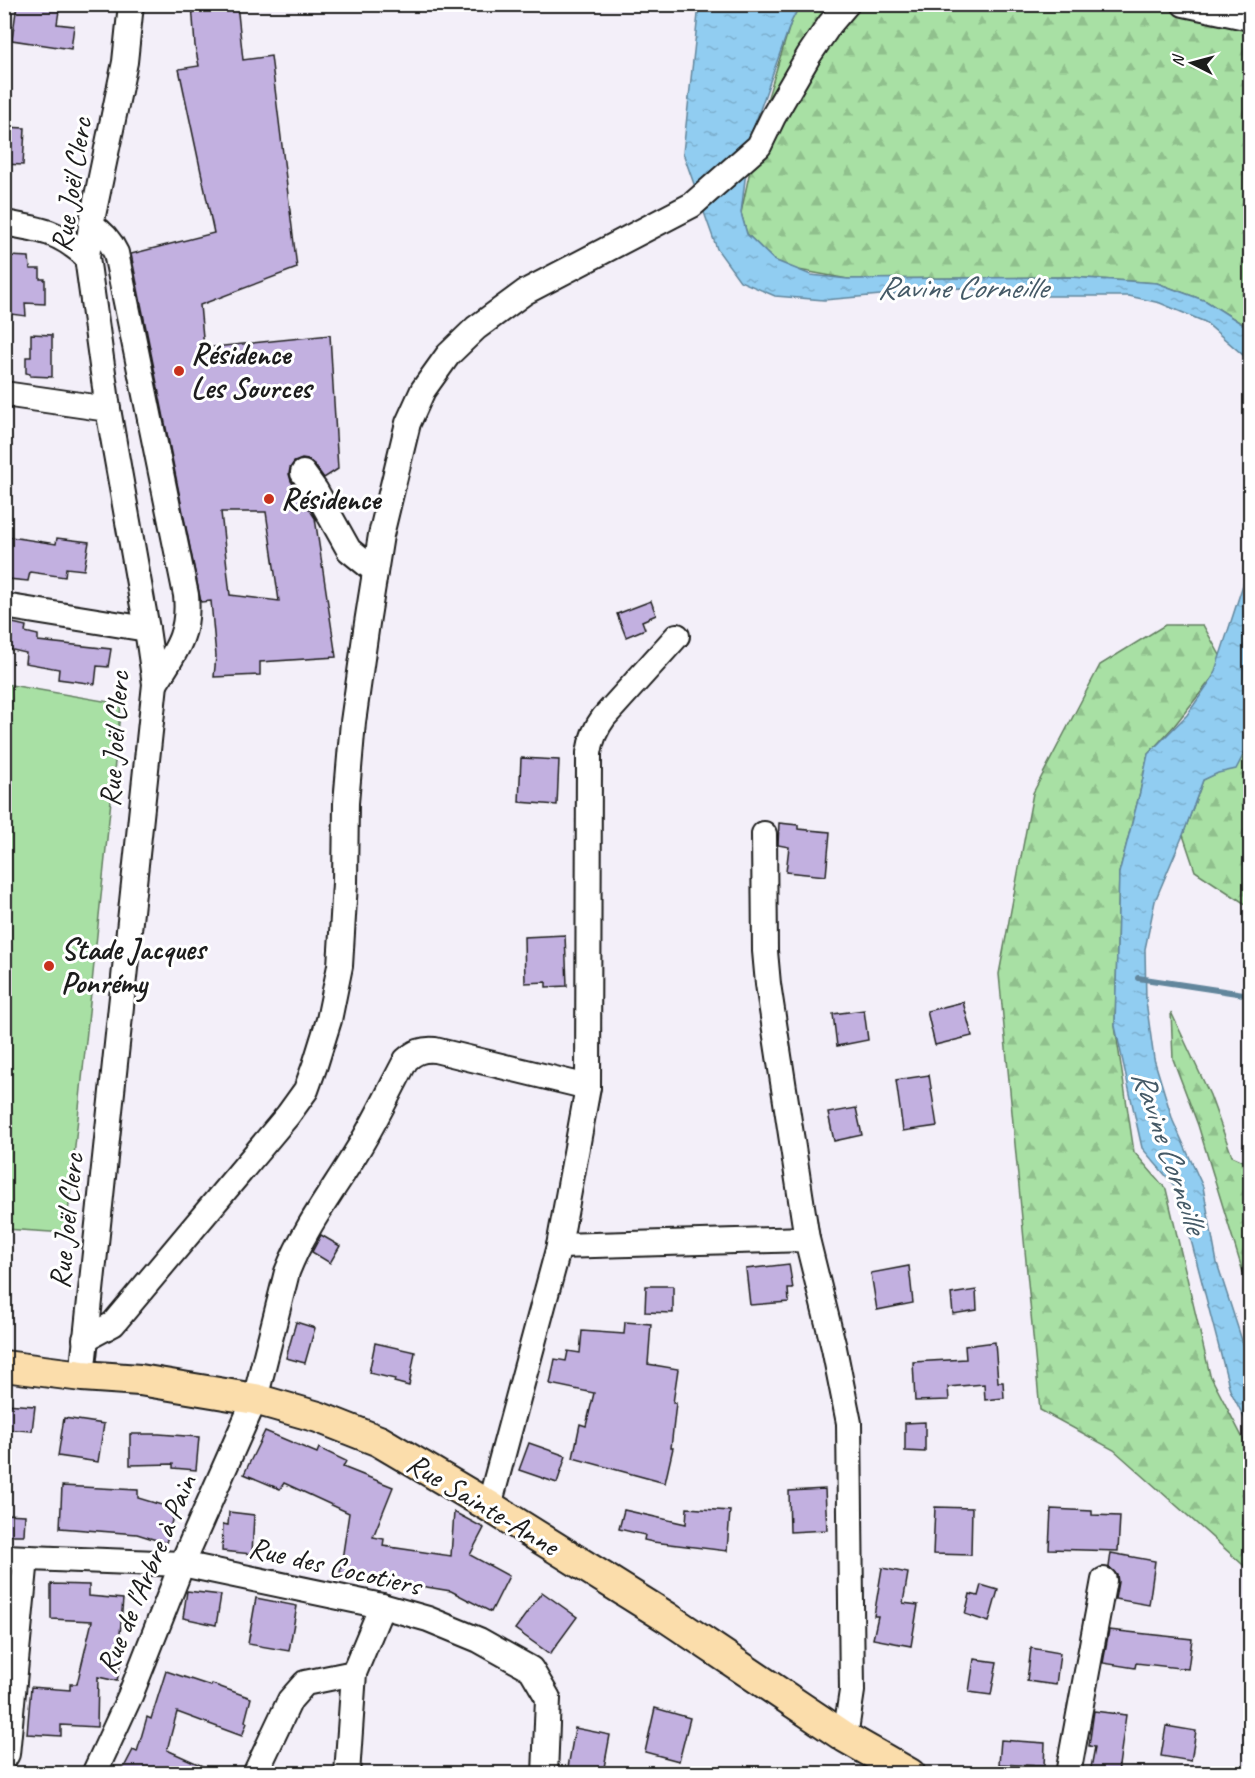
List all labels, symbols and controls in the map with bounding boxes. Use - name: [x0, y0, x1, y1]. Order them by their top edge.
- north arrow: [1162, 33, 1222, 93]
- text: N: [1168, 52, 1189, 68]
- street label: Rue Joël Clerc: [42, 114, 101, 255]
- water label: Ravine Corneille: [877, 267, 1051, 308]
- place label: Résidence Les Sources: [191, 335, 315, 407]
- marker: Résidence Les Sources: [172, 364, 186, 378]
- place label: Résidence: [281, 480, 382, 518]
- marker: Résidence: [262, 492, 276, 506]
- street label: Rue Joël Clerc: [90, 669, 138, 808]
- place label: Stade Jacques Ponrémy: [61, 930, 209, 1003]
- marker: Stade Jacques Ponrémy: [42, 959, 56, 973]
- water label: Ravine Corneille: [1123, 1064, 1218, 1242]
- street label: Rue Joël Clerc: [40, 1150, 92, 1290]
- street label: Rue Sainte-Anne: [400, 1444, 568, 1565]
- street label: Rue de l'Arbre à Pain: [87, 1467, 206, 1679]
- street label: Rue des Cocotiers: [245, 1528, 427, 1605]

